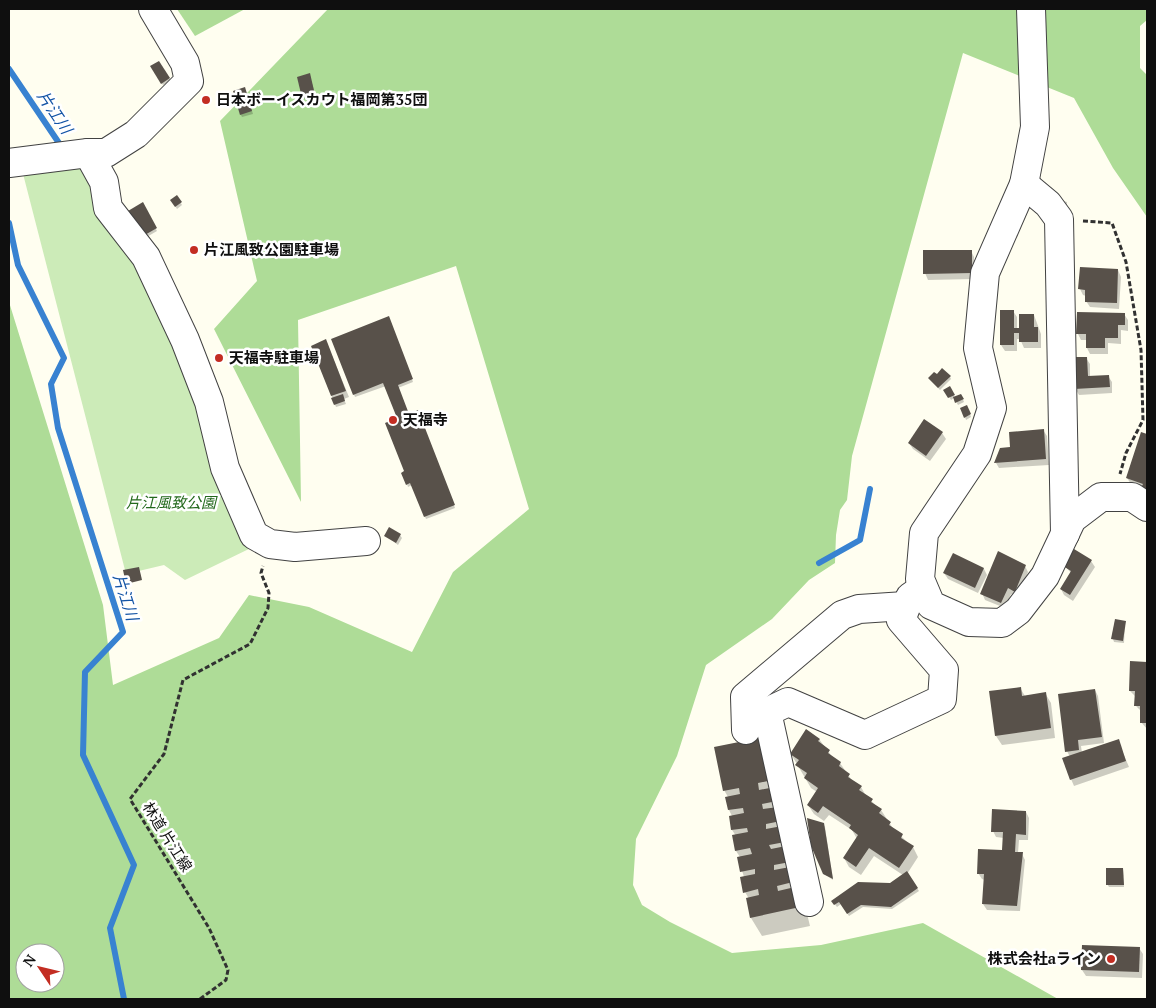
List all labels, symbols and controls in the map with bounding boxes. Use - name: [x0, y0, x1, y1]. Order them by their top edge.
- water label: 片江川: [32, 86, 79, 140]
- place label: 日本ボーイスカウト福岡第35団: [216, 89, 428, 109]
- marker: 日本ボーイスカウト福岡第35団: [200, 94, 212, 106]
- place label: 片江風致公園駐車場: [204, 239, 339, 259]
- marker: 片江風致公園駐車場: [188, 244, 200, 256]
- place label: 天福寺駐車場: [229, 347, 319, 367]
- marker: 天福寺駐車場: [213, 352, 225, 364]
- place label: 天福寺: [403, 409, 448, 429]
- marker: 天福寺: [387, 414, 399, 426]
- park label: 片江風致公園: [126, 492, 218, 512]
- water label: 片江川: [108, 571, 144, 625]
- street label: 林道 片江線: [139, 798, 197, 875]
- north arrow: [15, 943, 65, 993]
- place label: 株式会社aライン: [988, 948, 1101, 968]
- text: N: [18, 950, 40, 970]
- marker: 株式会社aライン: [1105, 953, 1117, 965]

